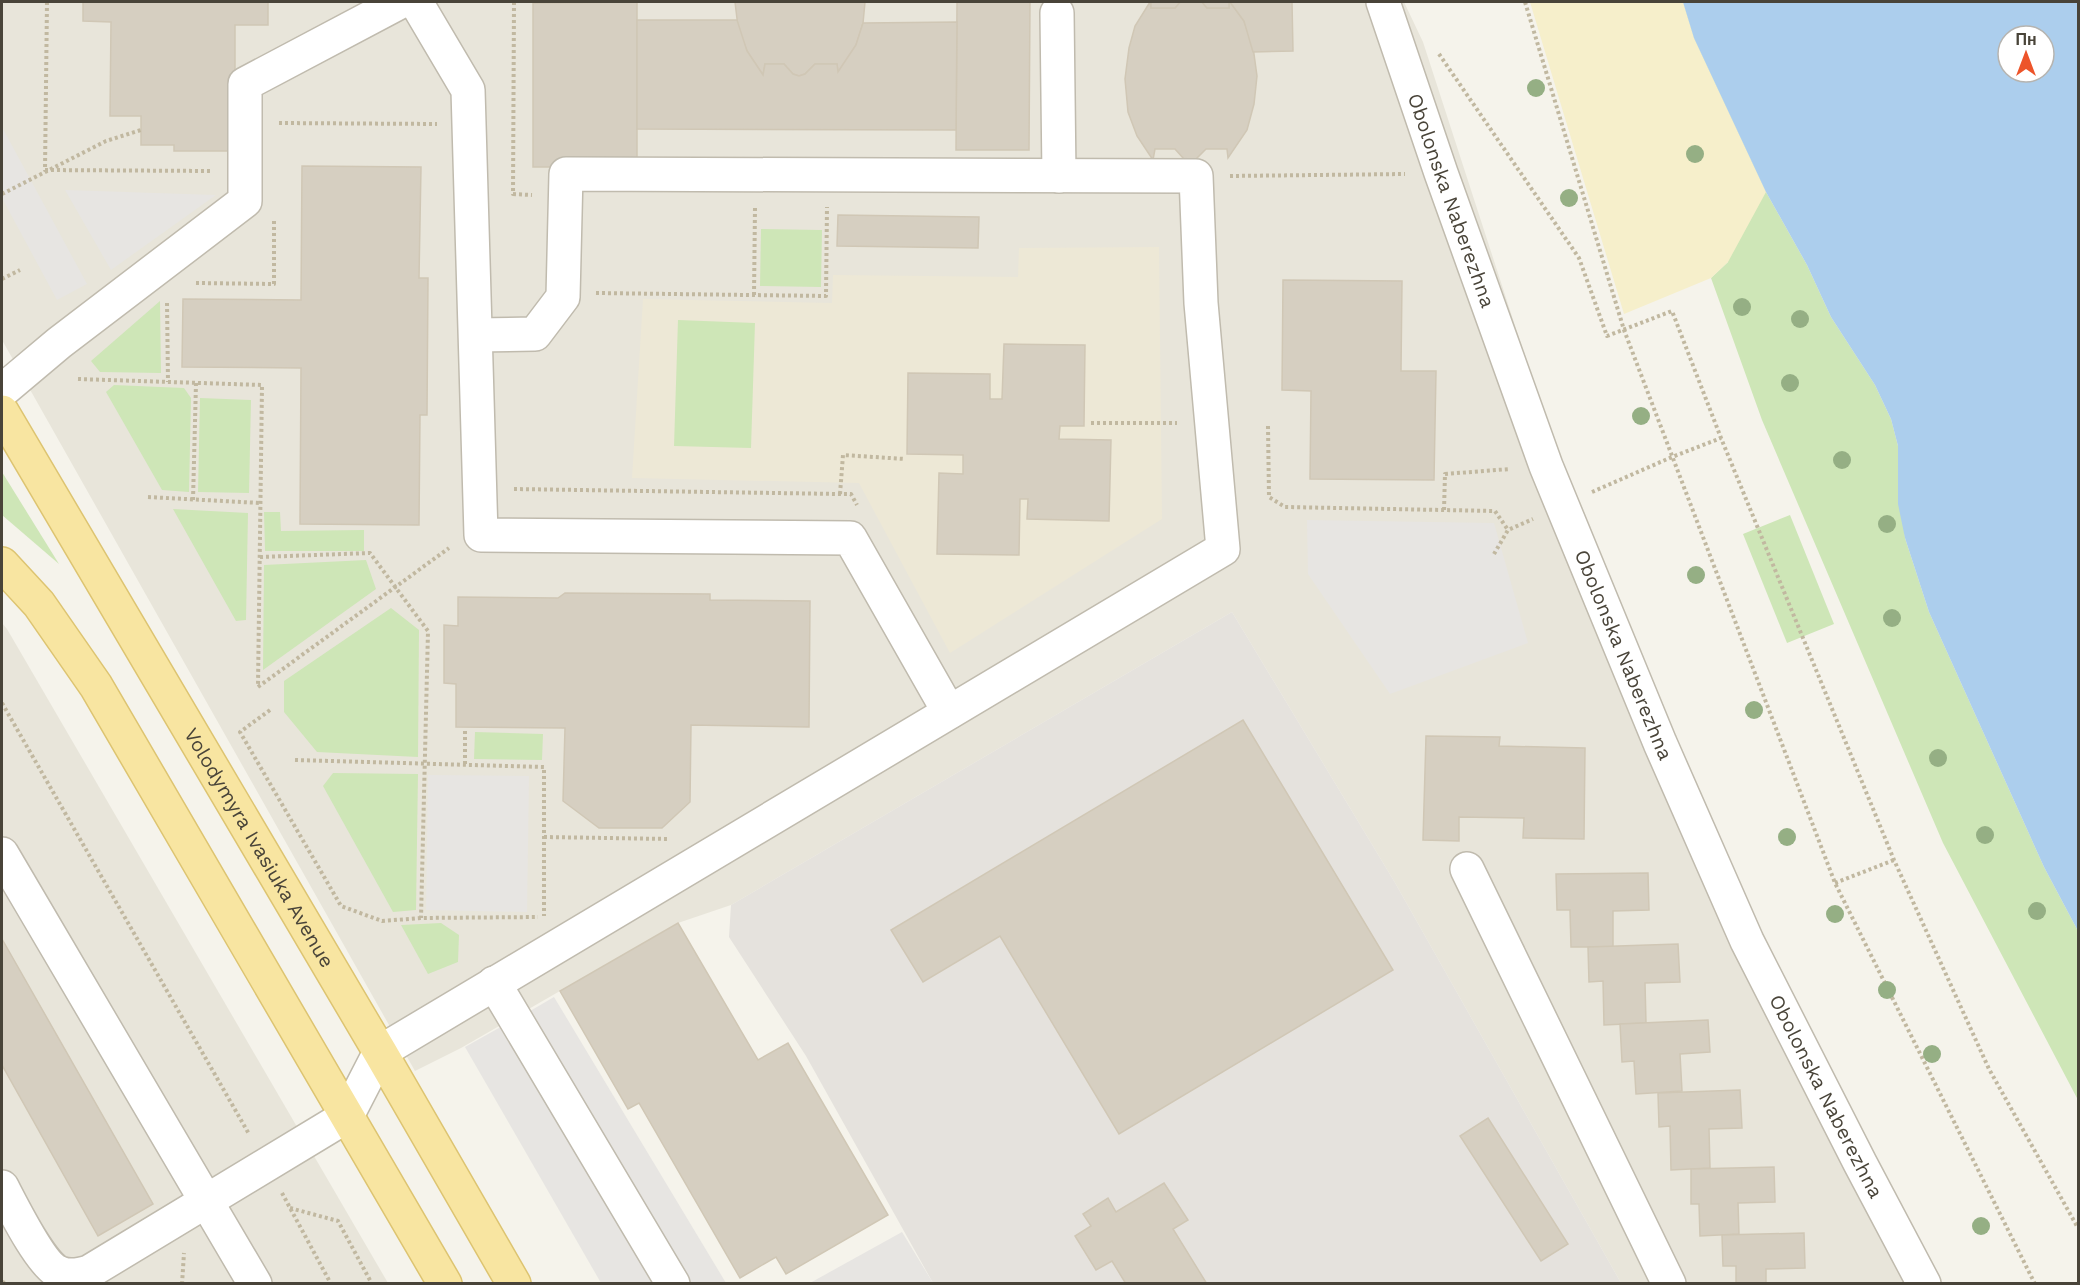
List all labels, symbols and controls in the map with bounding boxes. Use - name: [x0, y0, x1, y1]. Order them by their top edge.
- north arrow: [1996, 24, 2056, 84]
- text: Пн: [2015, 30, 2037, 49]
- street label: Obolonska Naberezhna: [1403, 90, 1500, 311]
- street label: Obolonska Naberezhna: [1570, 546, 1678, 764]
- street label: Volodymyra Ivasiuka Avenue: [179, 724, 339, 972]
- street label: Obolonska Naberezhna: [1764, 990, 1888, 1202]

